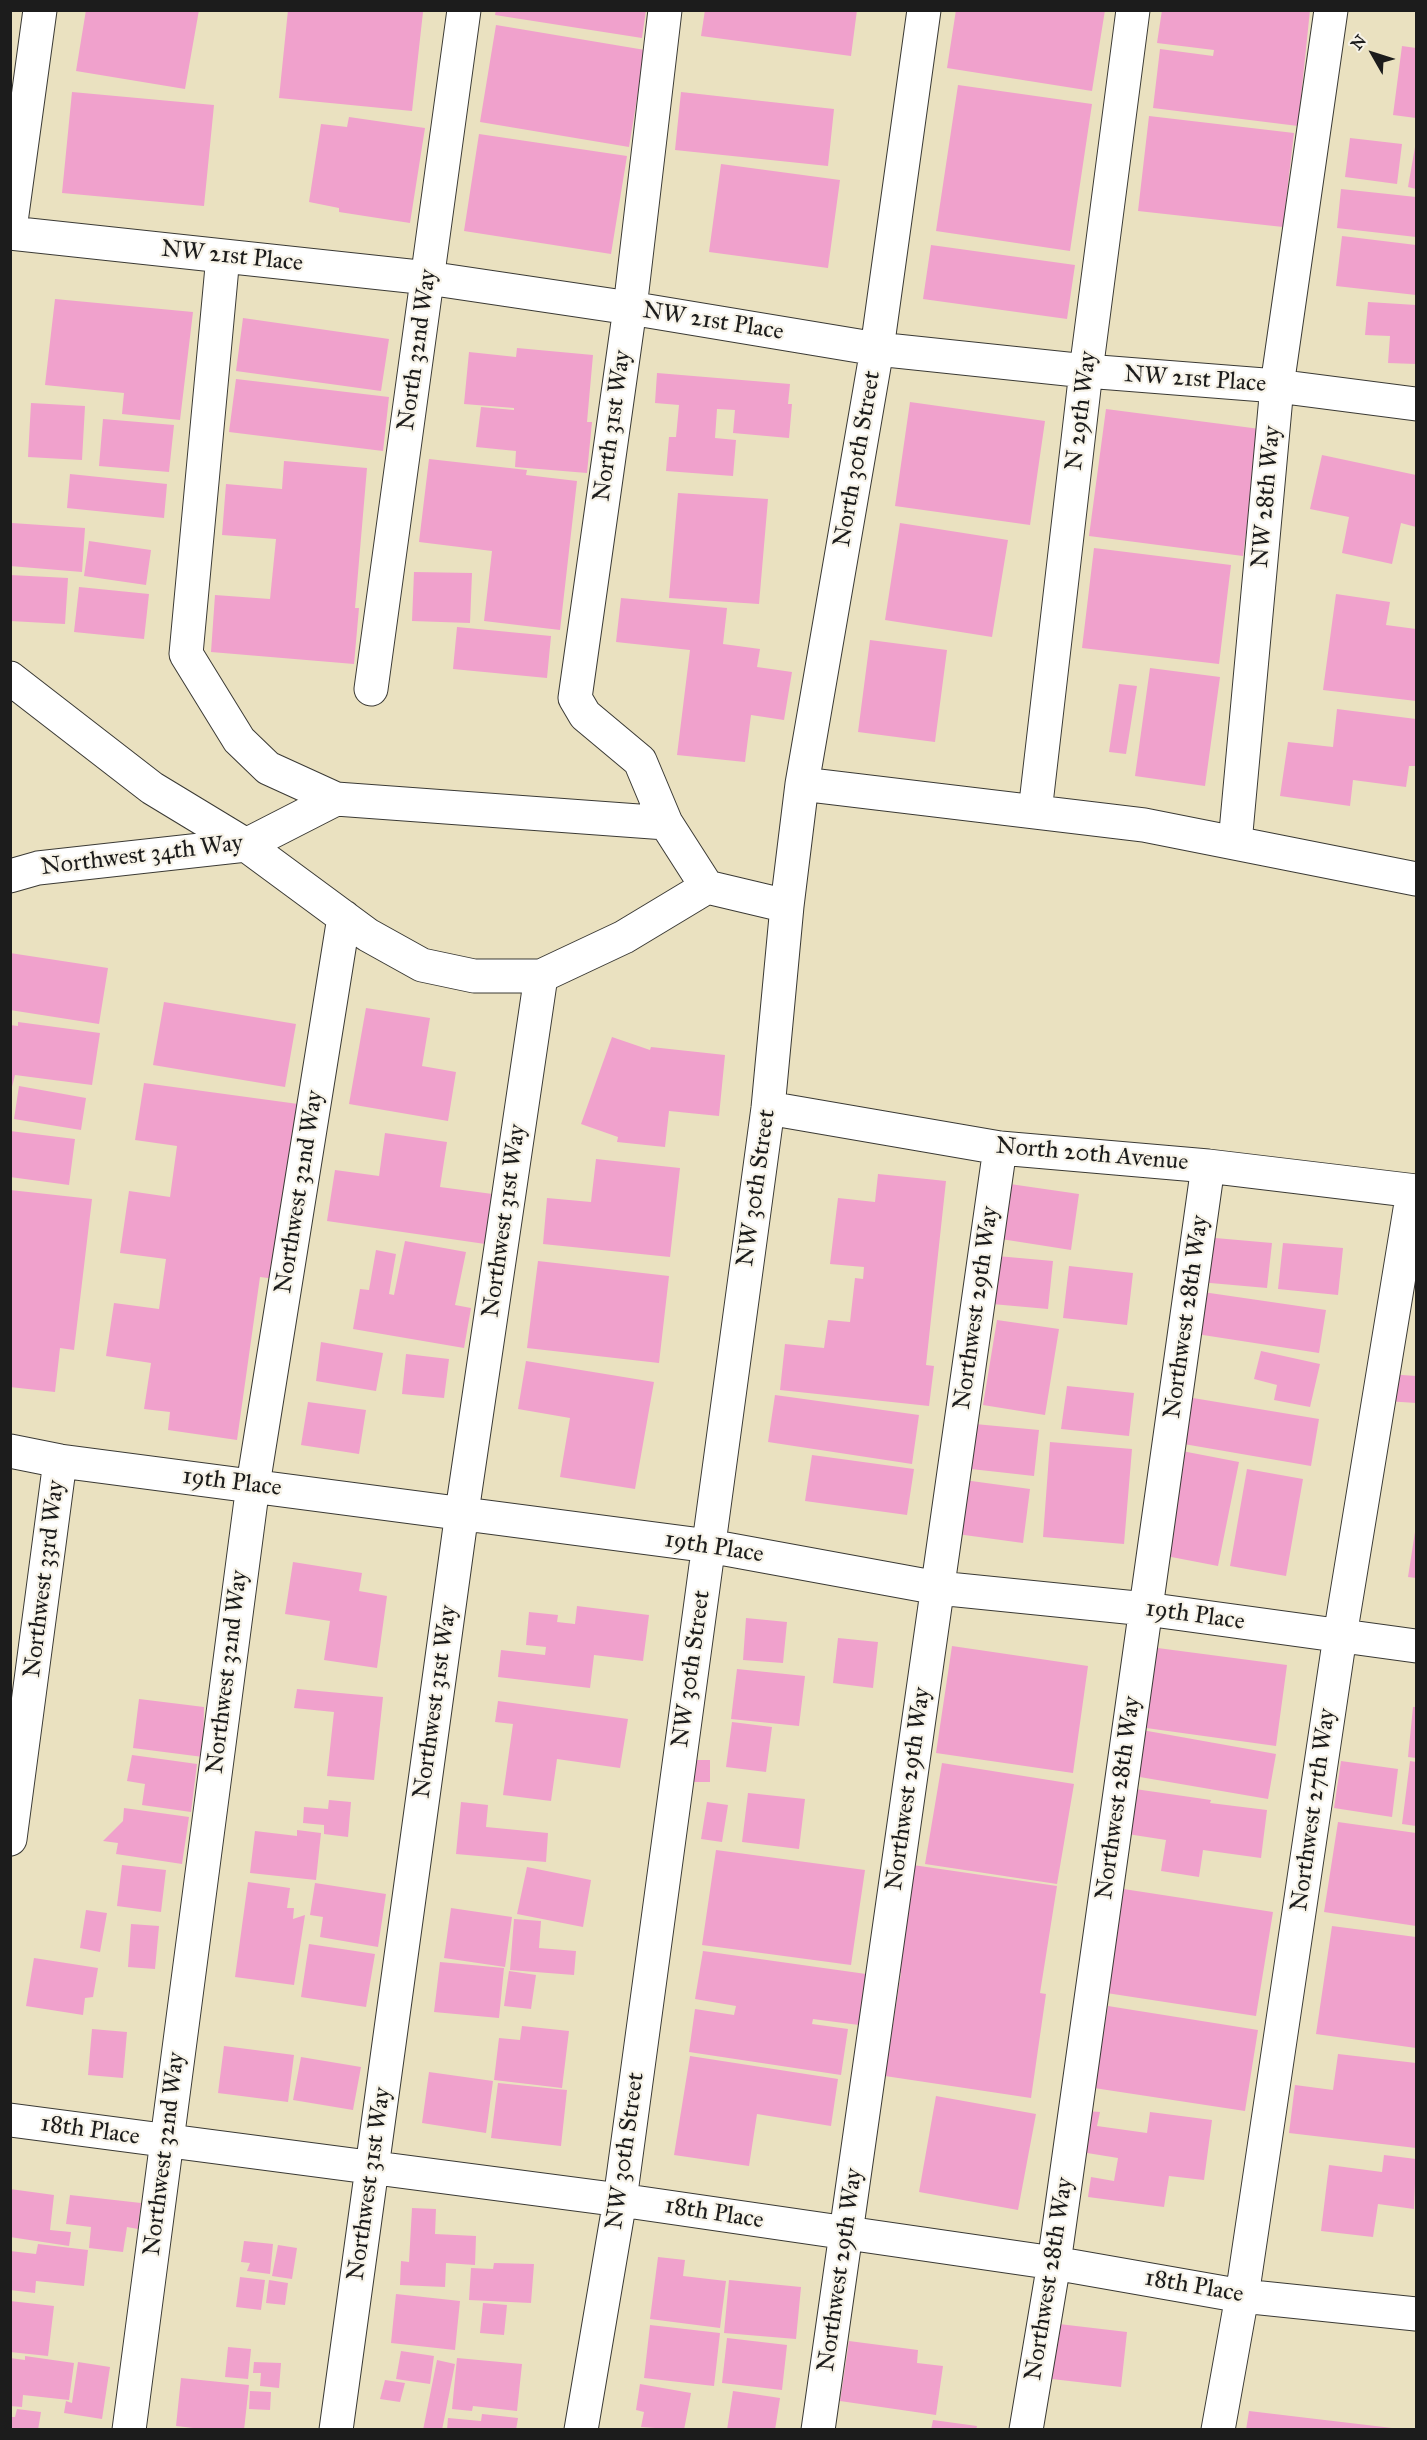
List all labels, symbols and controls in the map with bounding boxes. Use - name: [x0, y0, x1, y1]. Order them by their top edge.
- north arrow: [1343, 24, 1403, 84]
- text: N: [1347, 31, 1370, 54]
- street label: NW 21st Place: [160, 235, 304, 279]
- street label: North 32nd Way: [392, 268, 444, 432]
- street label: NW 21st Place: [640, 297, 786, 347]
- street label: North 31st Way: [588, 349, 638, 503]
- street label: N 29th Way: [1060, 350, 1104, 472]
- street label: NW 21st Place: [1123, 361, 1267, 399]
- street label: North 30th Street: [828, 369, 888, 549]
- street label: NW 28th Way: [1246, 425, 1288, 569]
- street label: Northwest 34th Way: [39, 829, 245, 883]
- street label: Northwest 32nd Way: [270, 1089, 330, 1295]
- street label: NW 30th Street: [732, 1108, 782, 1268]
- street label: Northwest 31st Way: [477, 1123, 533, 1319]
- street label: North 20th Avenue: [995, 1132, 1189, 1178]
- street label: Northwest 29th Way: [948, 1204, 1006, 1412]
- street label: Northwest 28th Way: [1158, 1214, 1216, 1420]
- street label: 19th Place: [181, 1463, 283, 1503]
- street label: Northwest 33rd Way: [19, 1479, 71, 1679]
- street label: 19th Place: [663, 1526, 765, 1570]
- street label: Northwest 32nd Way: [201, 1569, 255, 1775]
- street label: NW 30th Street: [667, 1589, 717, 1749]
- street label: 19th Place: [1144, 1595, 1246, 1637]
- street label: Northwest 31st Way: [408, 1604, 464, 1800]
- street label: Northwest 29th Way: [880, 1685, 938, 1893]
- street label: Northwest 28th Way: [1090, 1695, 1148, 1901]
- street label: Northwest 27th Way: [1286, 1707, 1342, 1913]
- street label: Northwest 32nd Way: [138, 2051, 192, 2257]
- street label: NW 30th Street: [601, 2071, 651, 2231]
- street label: Northwest 31st Way: [342, 2086, 398, 2282]
- street label: 18th Place: [39, 2110, 141, 2152]
- street label: Northwest 29th Way: [812, 2166, 870, 2374]
- street label: Northwest 28th Way: [1020, 2176, 1080, 2382]
- street label: 18th Place: [662, 2192, 766, 2236]
- street label: 18th Place: [1142, 2264, 1246, 2310]

